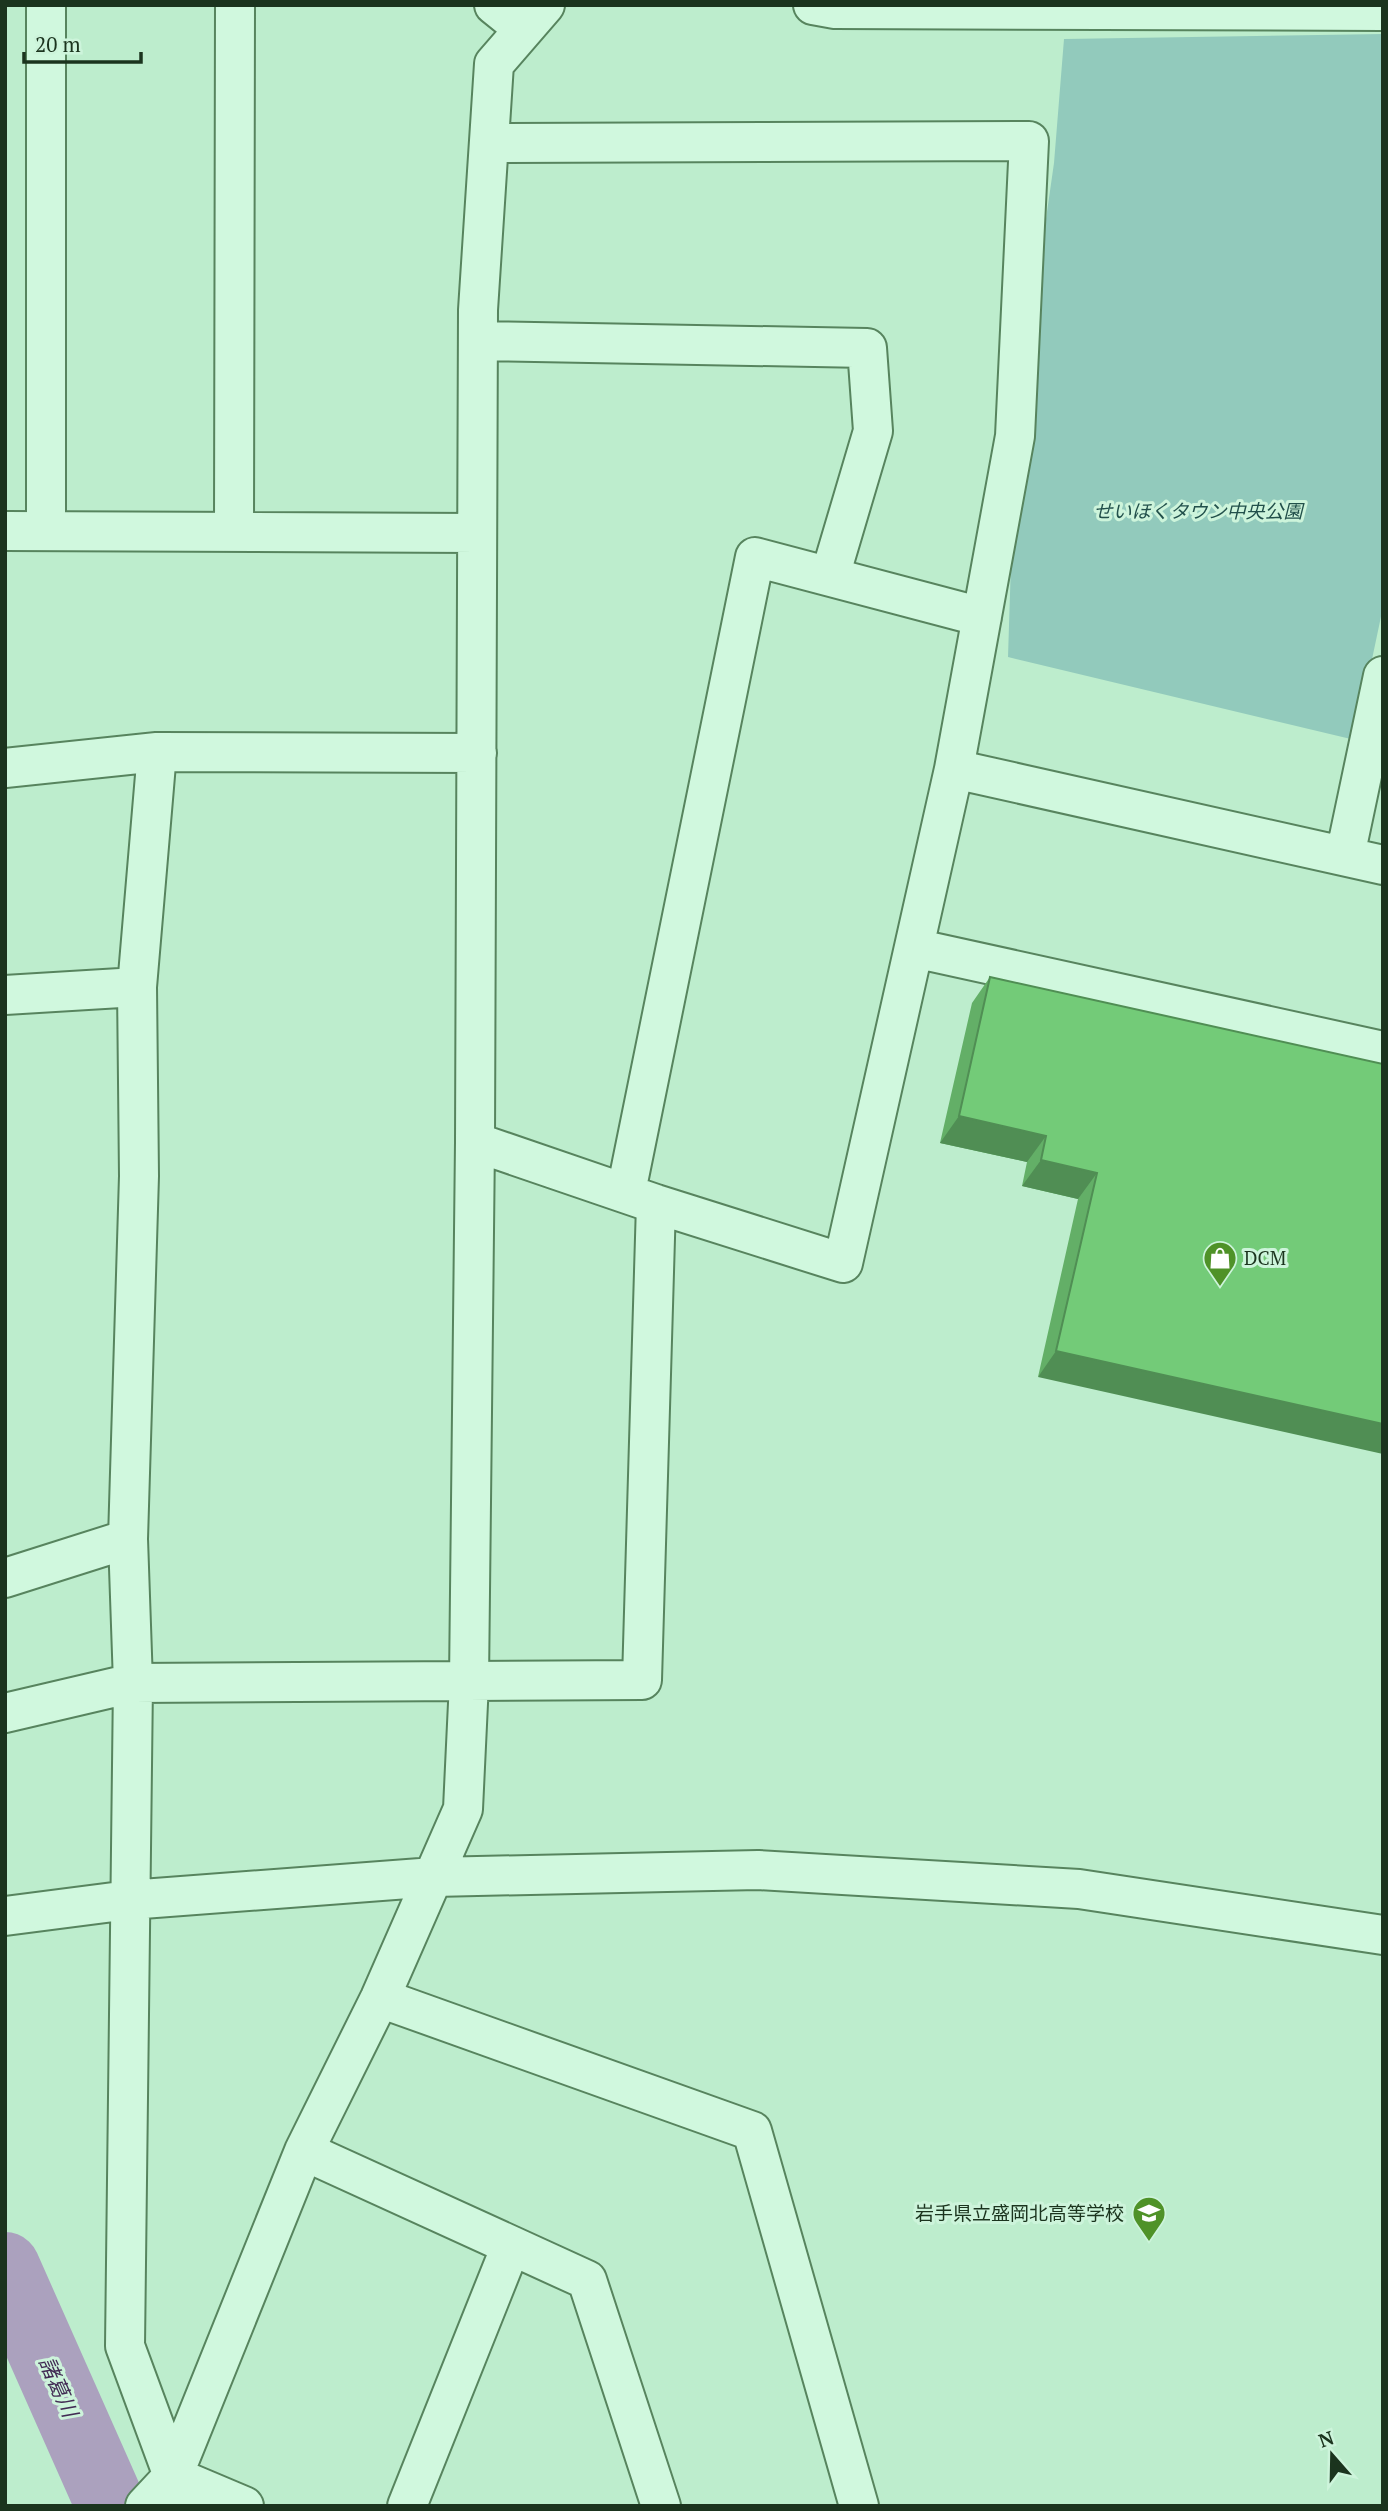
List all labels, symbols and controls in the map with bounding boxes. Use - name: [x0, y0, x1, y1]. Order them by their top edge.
- scale bar: [24, 21, 142, 65]
- text: 20 m: [35, 30, 81, 58]
- park label: せいほくタウン中央公園: [1093, 498, 1305, 523]
- shop icon: DCM: [1201, 1239, 1239, 1288]
- place label: DCM: [1244, 1245, 1286, 1270]
- school or university icon: 岩手県立盛岡北高等学校: [1130, 2194, 1168, 2243]
- place label: 岩手県立盛岡北高等学校: [915, 2200, 1124, 2225]
- water label: 諸葛川: [33, 2352, 85, 2423]
- north arrow: [1297, 2420, 1367, 2490]
- text: N: [1315, 2424, 1338, 2453]

